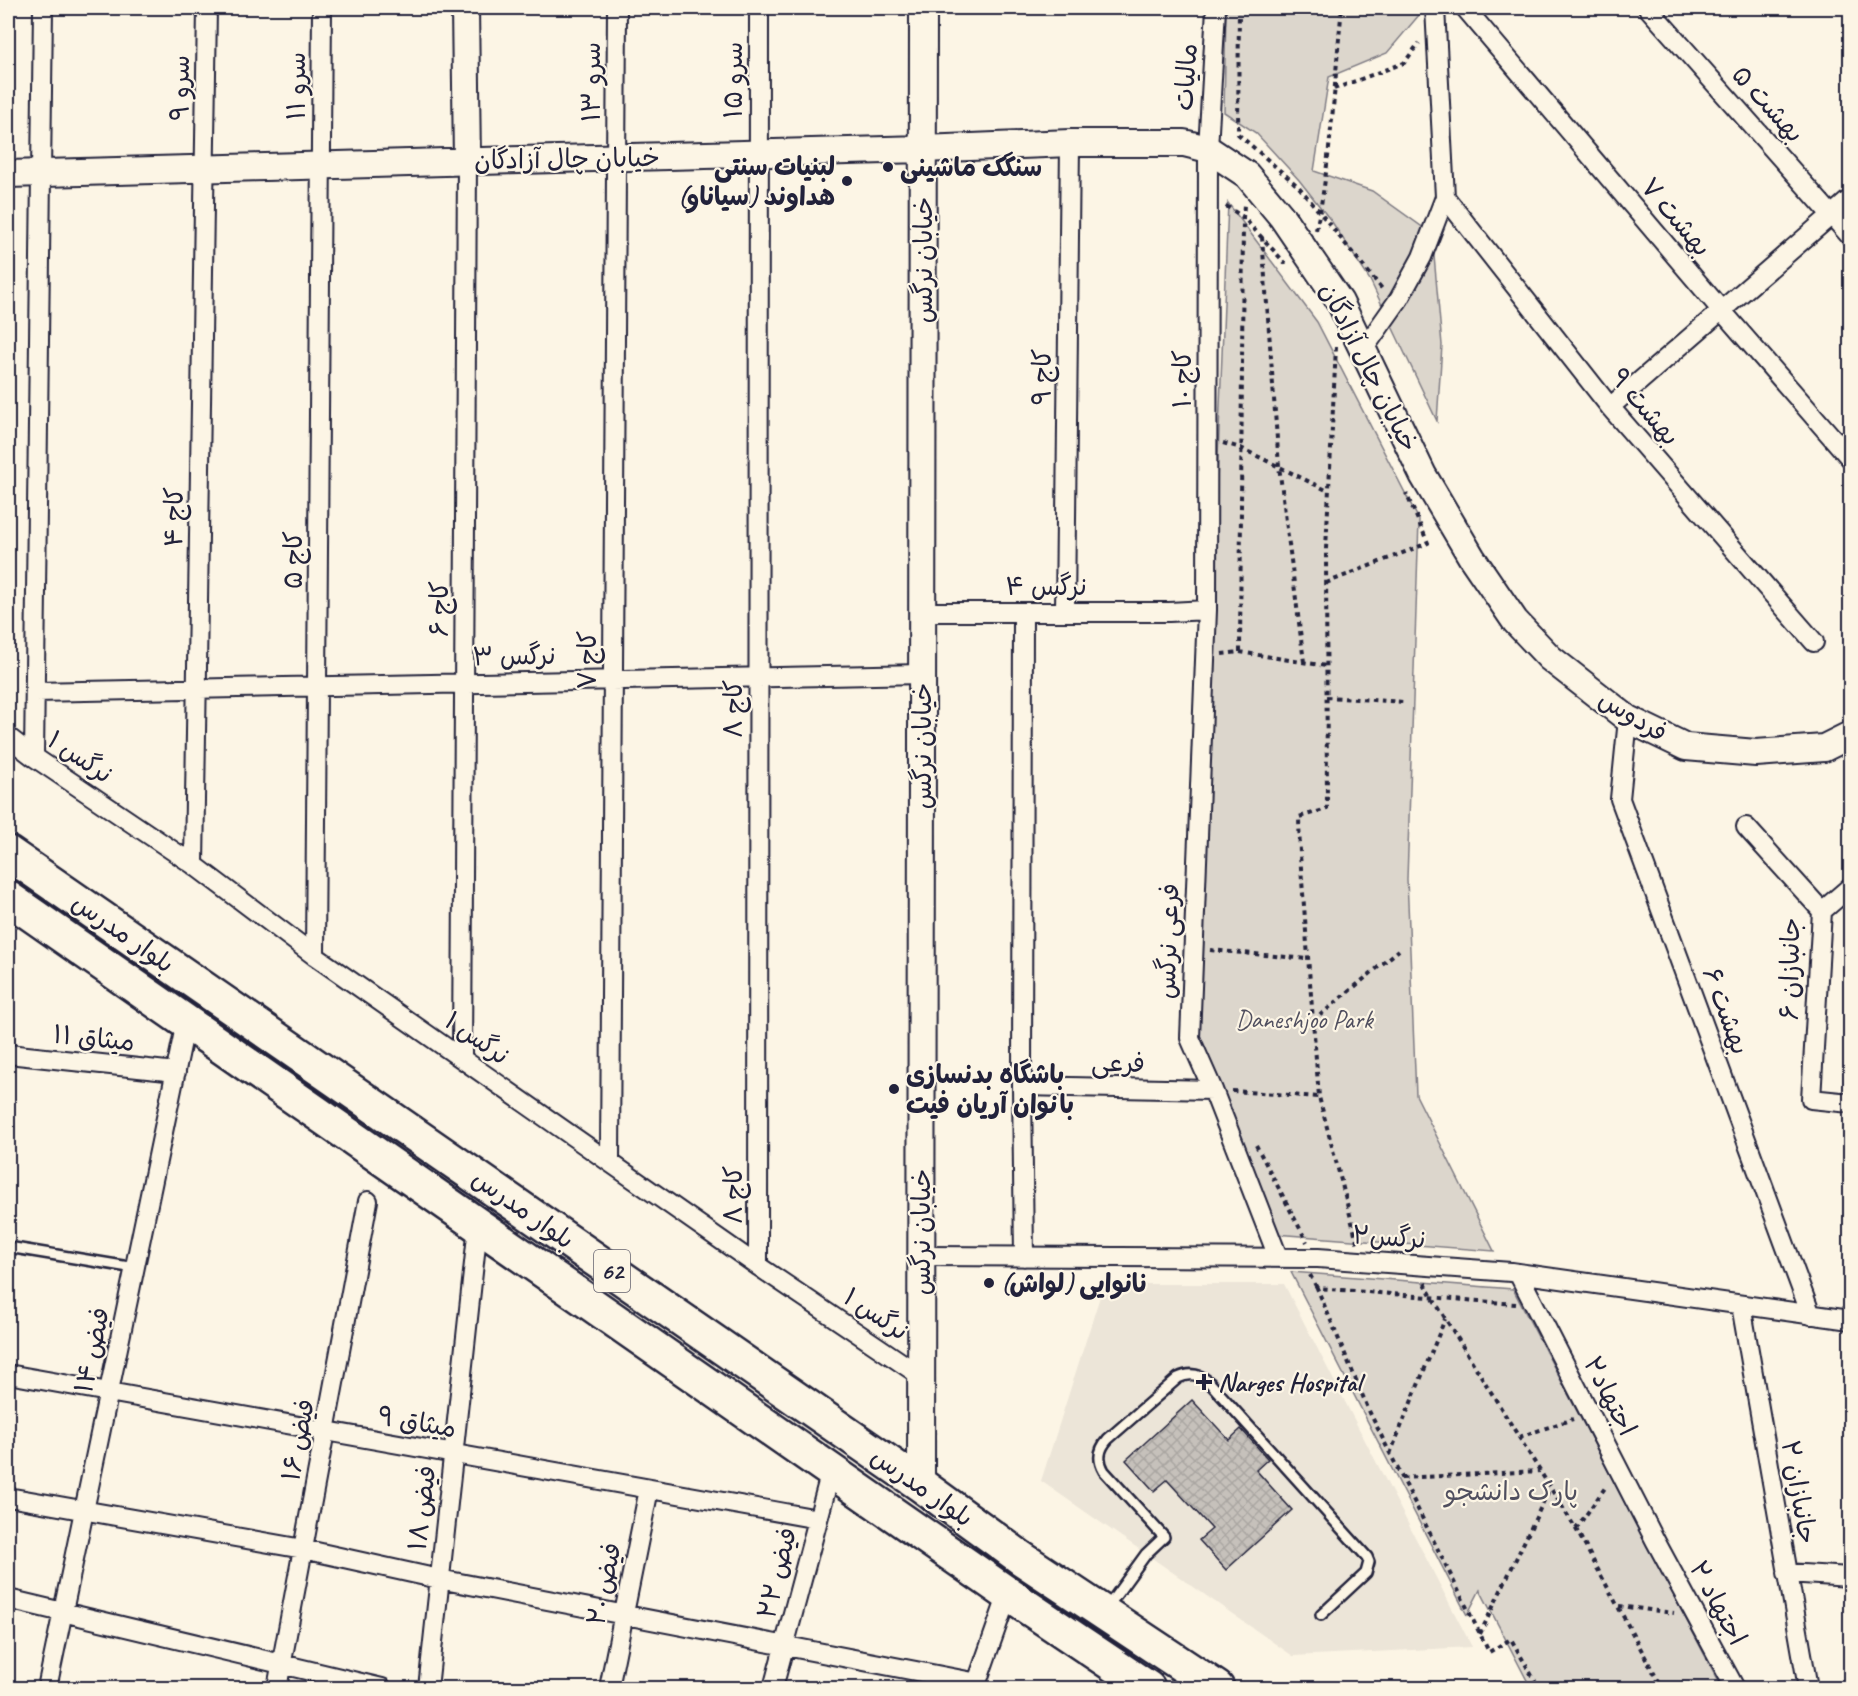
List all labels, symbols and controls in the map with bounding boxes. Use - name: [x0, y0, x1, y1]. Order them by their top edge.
- street label: سرو ۱۳: [575, 42, 608, 122]
- street label: سرو ۱۵: [717, 42, 750, 118]
- street label: مالیات: [1167, 42, 1205, 112]
- street label: سرو ۱۱: [280, 52, 313, 120]
- street label: سرو ۹: [163, 55, 197, 121]
- street label: بهشت ۵: [1725, 58, 1811, 150]
- street label: خیابان چال آزادگان: [474, 141, 660, 177]
- place label: لبنیات سنتی هداوند (سیاناو): [678, 150, 835, 214]
- place label: سنگک ماشینی: [900, 151, 1042, 184]
- marker: سنگک ماشینی: [881, 160, 895, 174]
- street label: بهشت ۷: [1633, 171, 1719, 263]
- marker: لبنیات سنتی هداوند (سیاناو): [840, 174, 854, 188]
- street label: خیابان نرگس: [907, 197, 940, 323]
- street label: خیابان چال آزادگان: [1312, 277, 1426, 457]
- street label: کاج ۹: [1025, 348, 1060, 406]
- street label: کاج ۱۰: [1166, 350, 1200, 408]
- street label: بهشت ۹: [1603, 361, 1687, 453]
- street label: کاج ۴: [157, 487, 192, 547]
- street label: کاج ۵: [277, 531, 311, 589]
- street label: نرگس ۴: [1005, 570, 1087, 603]
- street label: کاج ۶: [423, 581, 457, 637]
- street label: کاج ۷: [571, 631, 605, 689]
- street label: نرگس ۳: [472, 639, 556, 673]
- street label: کاج ۸: [717, 680, 751, 738]
- street label: خیابان نرگس: [906, 683, 939, 809]
- street label: فردوس: [1593, 683, 1673, 749]
- street label: نرگس ۱: [41, 723, 119, 791]
- street label: فرعی نرگس: [1149, 882, 1187, 1000]
- street label: بلوار مدرس: [65, 886, 181, 980]
- street label: جانبازان ۶: [1773, 917, 1807, 1021]
- street label: بهشت ۶: [1695, 963, 1757, 1059]
- park label: Daneshjoo Park: [1235, 1003, 1375, 1036]
- street label: نرگس ۱: [438, 1004, 516, 1072]
- street label: میثاق ۱۱: [51, 1017, 137, 1059]
- street label: فرعی: [1091, 1046, 1145, 1080]
- place label: باشگاه بدنسازی بانوان آریان فیت: [906, 1058, 1074, 1121]
- marker: باشگاه بدنسازی بانوان آریان فیت: [887, 1082, 901, 1096]
- street label: بلوار مدرس: [465, 1162, 581, 1256]
- street label: کاج ۸: [717, 1166, 751, 1224]
- street label: خیابان نرگس: [905, 1169, 938, 1295]
- street label: نرگس۲: [1351, 1218, 1427, 1256]
- road number: 62: [594, 1250, 630, 1292]
- place label: نانوایی (لواش): [1001, 1267, 1149, 1300]
- marker: نانوایی (لواش): [982, 1276, 996, 1290]
- street label: نرگس ۱: [837, 1280, 915, 1348]
- street label: فیض ۱۴: [67, 1304, 117, 1396]
- street label: اجتهاد۲: [1576, 1351, 1644, 1441]
- place label: Narges Hospital: [1218, 1366, 1366, 1399]
- marker: Narges Hospital: [1195, 1373, 1213, 1391]
- street label: فیض ۱۶: [274, 1396, 322, 1484]
- street label: میثاق ۹: [375, 1399, 459, 1445]
- street label: جانبازان ۲: [1774, 1438, 1824, 1546]
- street label: بلوار مدرس: [864, 1440, 980, 1534]
- street label: فیض ۱۸: [400, 1464, 444, 1552]
- park label: پارک دانشجو: [1443, 1475, 1578, 1508]
- street label: فیض ۲۲: [750, 1524, 804, 1622]
- street label: فیض ۲۰: [579, 1540, 629, 1628]
- street label: اجتهاد ۲: [1682, 1555, 1754, 1651]

